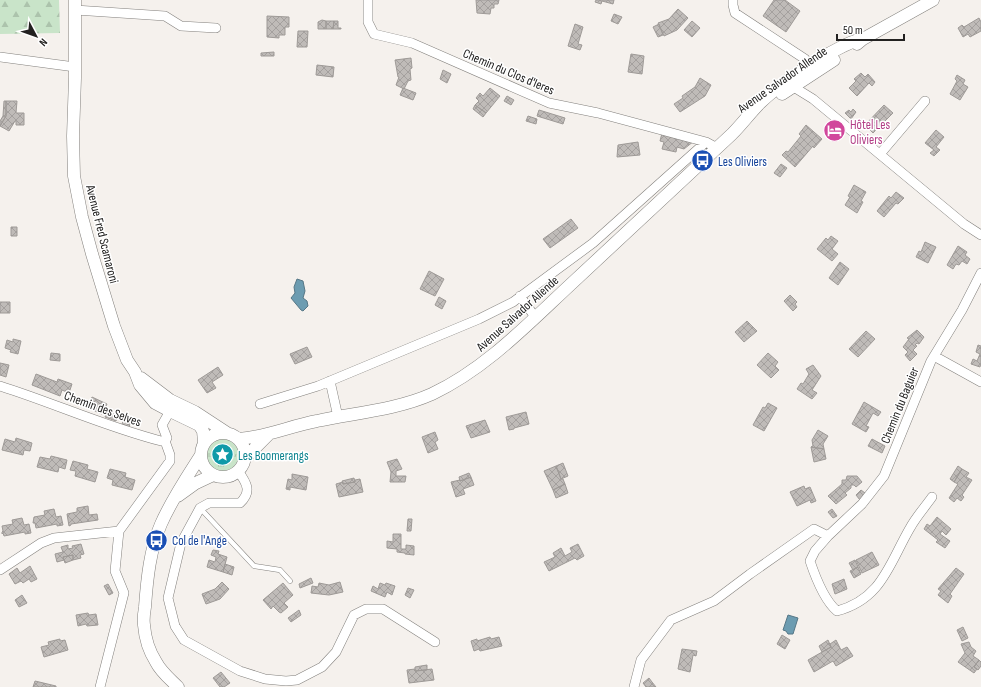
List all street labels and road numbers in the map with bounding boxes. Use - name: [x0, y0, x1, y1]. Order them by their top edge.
- street label: Avenue Salvador Allende: [734, 43, 830, 117]
- street label: Chemin du Clos d'Ieres: [460, 45, 557, 99]
- street label: Avenue Fred Scamaroni: [82, 182, 122, 285]
- street label: Avenue Salvador Allende: [472, 273, 562, 356]
- street label: Chemin du Baguier: [877, 364, 923, 446]
- street label: Chemin des Selves: [62, 388, 144, 430]

